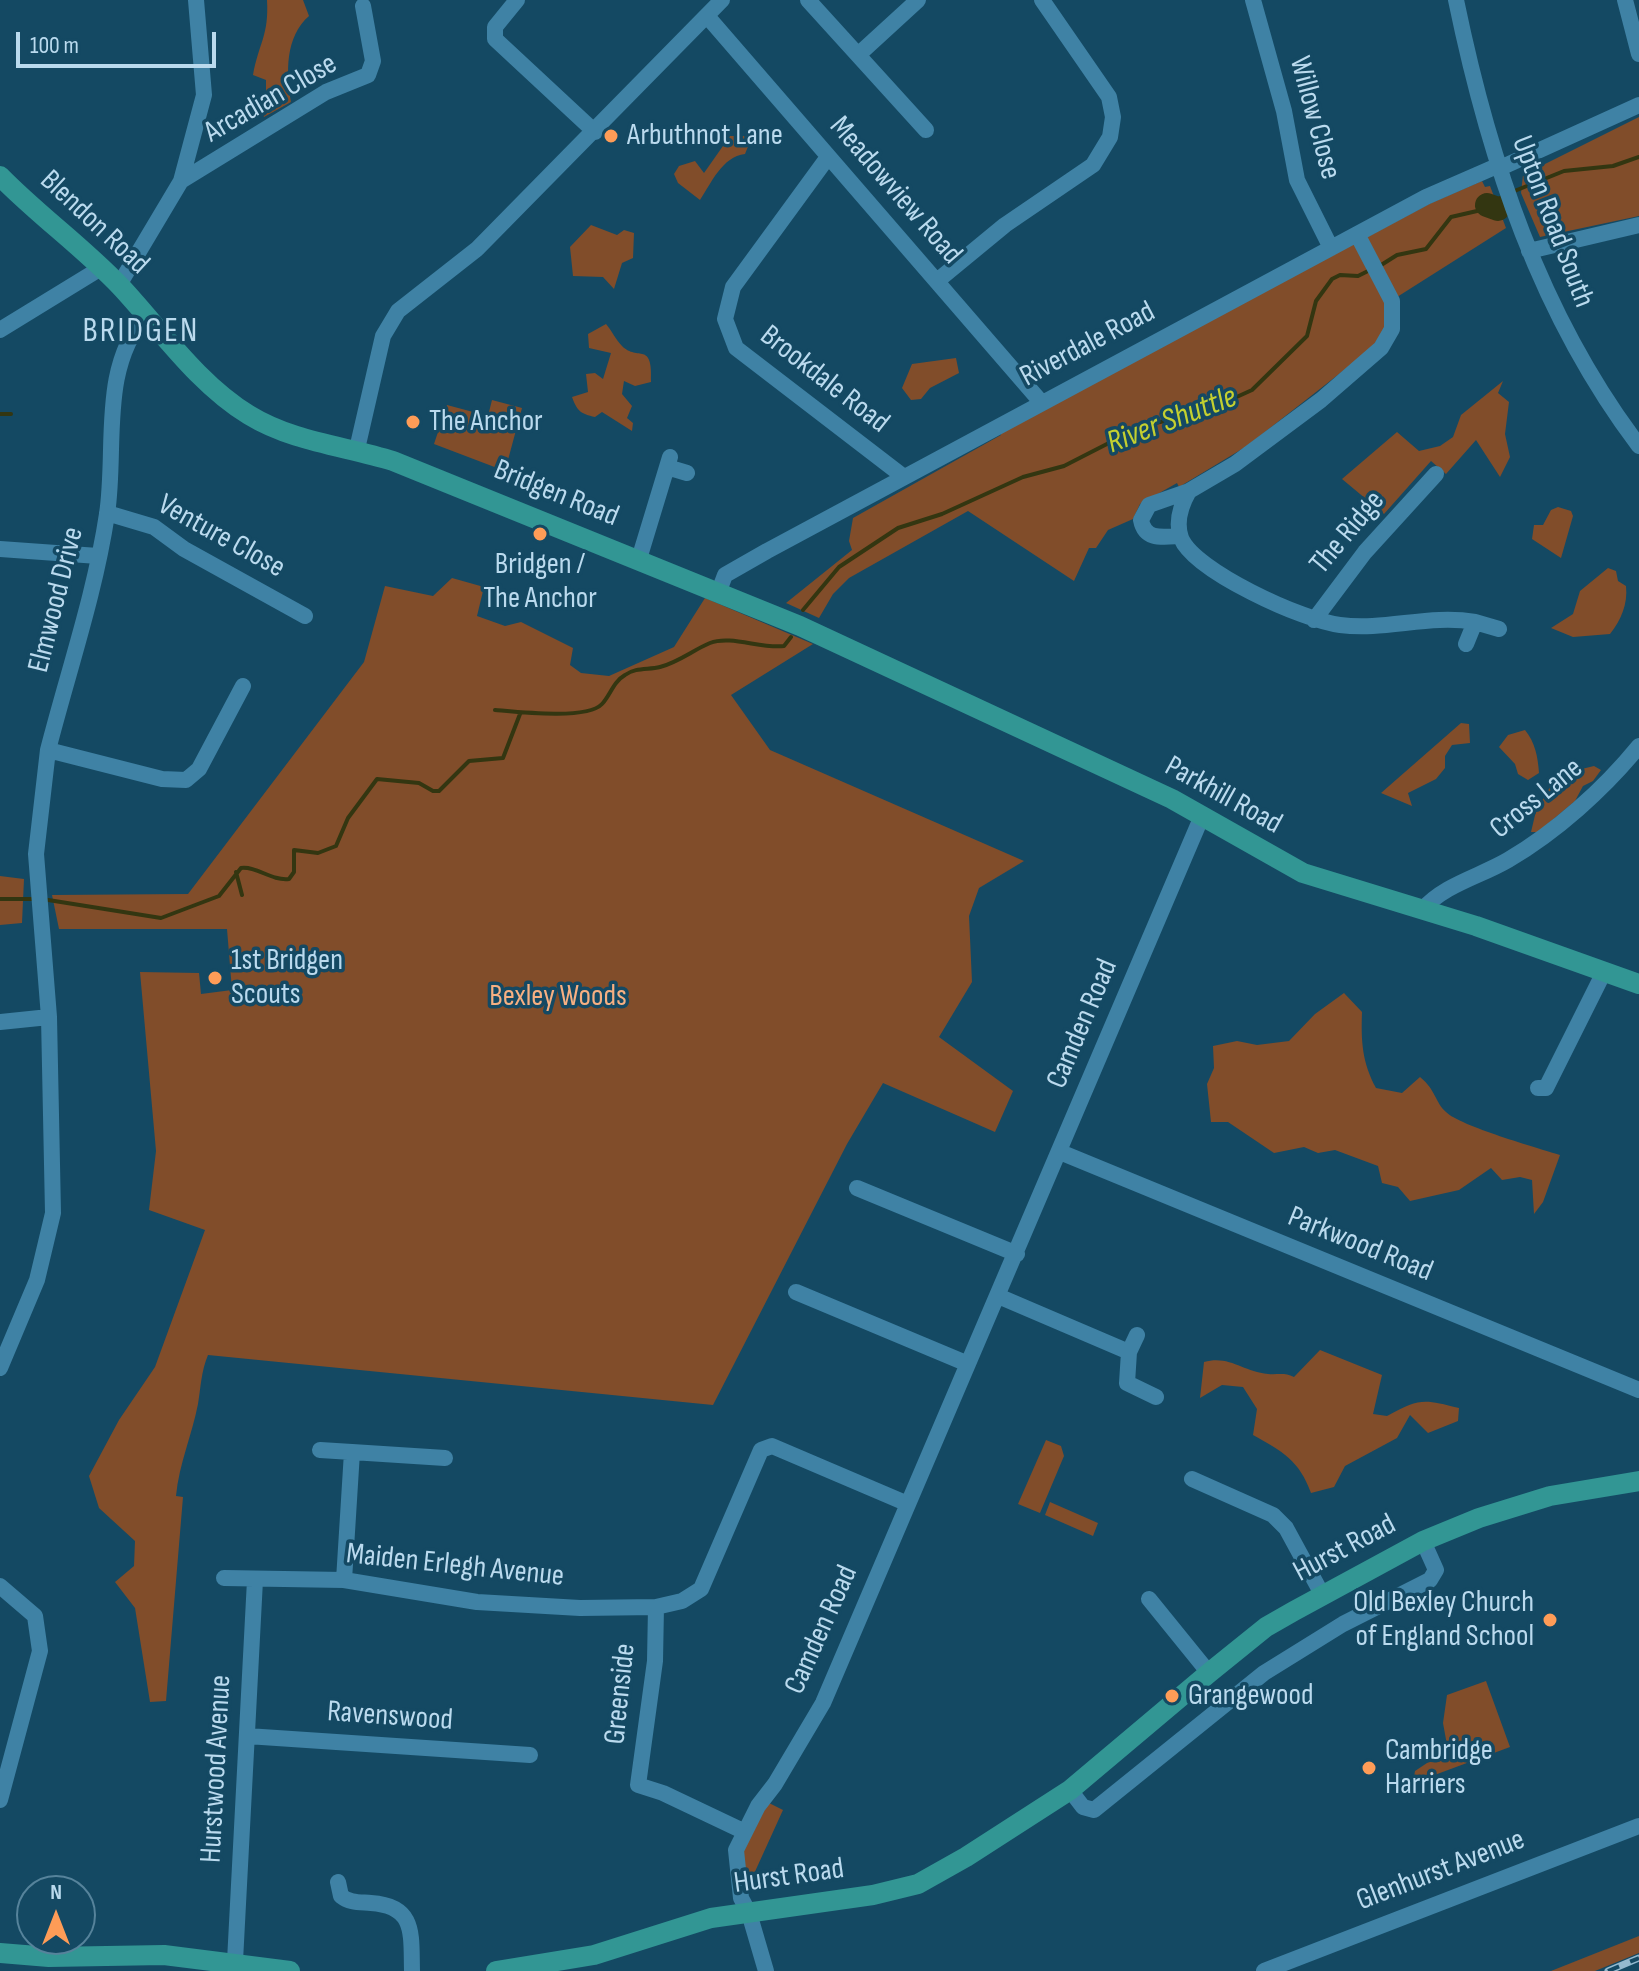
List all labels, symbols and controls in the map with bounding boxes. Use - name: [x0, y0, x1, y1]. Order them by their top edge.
- scale bar: [20, 16, 220, 66]
- text: 100 m: [30, 31, 79, 60]
- street label: Arcadian Close: [198, 47, 344, 151]
- street label: Willow Close: [1280, 53, 1348, 183]
- street label: Meadowview Road: [821, 110, 969, 272]
- place label: Arbuthnot Lane: [627, 118, 783, 154]
- marker: Arbuthnot Lane: [602, 127, 620, 145]
- street label: Upton Road South: [1503, 131, 1601, 313]
- street label: Blendon Road: [32, 163, 156, 283]
- street label: Riverdale Road: [1014, 294, 1162, 396]
- district label: BRIDGEN: [83, 312, 199, 352]
- street label: Brookdale Road: [752, 318, 896, 442]
- water label: River Shuttle: [1102, 379, 1242, 463]
- place label: The Anchor: [429, 404, 543, 440]
- marker: The Anchor: [404, 413, 422, 431]
- street label: Bridgen Road: [488, 453, 624, 535]
- street label: The Ridge: [1303, 484, 1393, 582]
- street label: Venture Close: [151, 487, 291, 587]
- street label: Elmwood Drive: [22, 524, 92, 676]
- marker: Bridgen / The Anchor: [531, 525, 549, 543]
- place label: Bridgen / The Anchor: [483, 547, 597, 618]
- street label: Parkhill Road: [1158, 749, 1288, 843]
- street label: Cross Lane: [1483, 751, 1591, 847]
- place label: 1st Bridgen Scouts: [231, 943, 343, 1014]
- street label: Camden Road: [1040, 954, 1126, 1094]
- marker: 1st Bridgen Scouts: [206, 969, 224, 987]
- park label: Bexley Woods: [489, 979, 627, 1015]
- street label: Parkwood Road: [1282, 1200, 1438, 1290]
- street label: Hurst Road: [1288, 1507, 1402, 1591]
- street label: Maiden Erlegh Avenue: [344, 1537, 566, 1595]
- street label: Camden Road: [778, 1560, 866, 1700]
- place label: Old Bexley Church of England School: [1353, 1585, 1534, 1656]
- marker: Old Bexley Church of England School: [1541, 1611, 1559, 1629]
- street label: Greenside: [598, 1642, 644, 1746]
- street label: Hurstwood Avenue: [194, 1674, 240, 1864]
- place label: Grangewood: [1188, 1678, 1313, 1714]
- marker: Grangewood: [1163, 1687, 1181, 1705]
- street label: Ravenswood: [326, 1695, 454, 1739]
- place label: Cambridge Harriers: [1385, 1733, 1493, 1804]
- marker: Cambridge Harriers: [1360, 1759, 1378, 1777]
- street label: Glenhurst Avenue: [1352, 1822, 1530, 1920]
- street label: Hurst Road: [732, 1851, 846, 1903]
- north arrow: [16, 1875, 96, 1955]
- text: N: [50, 1879, 62, 1906]

